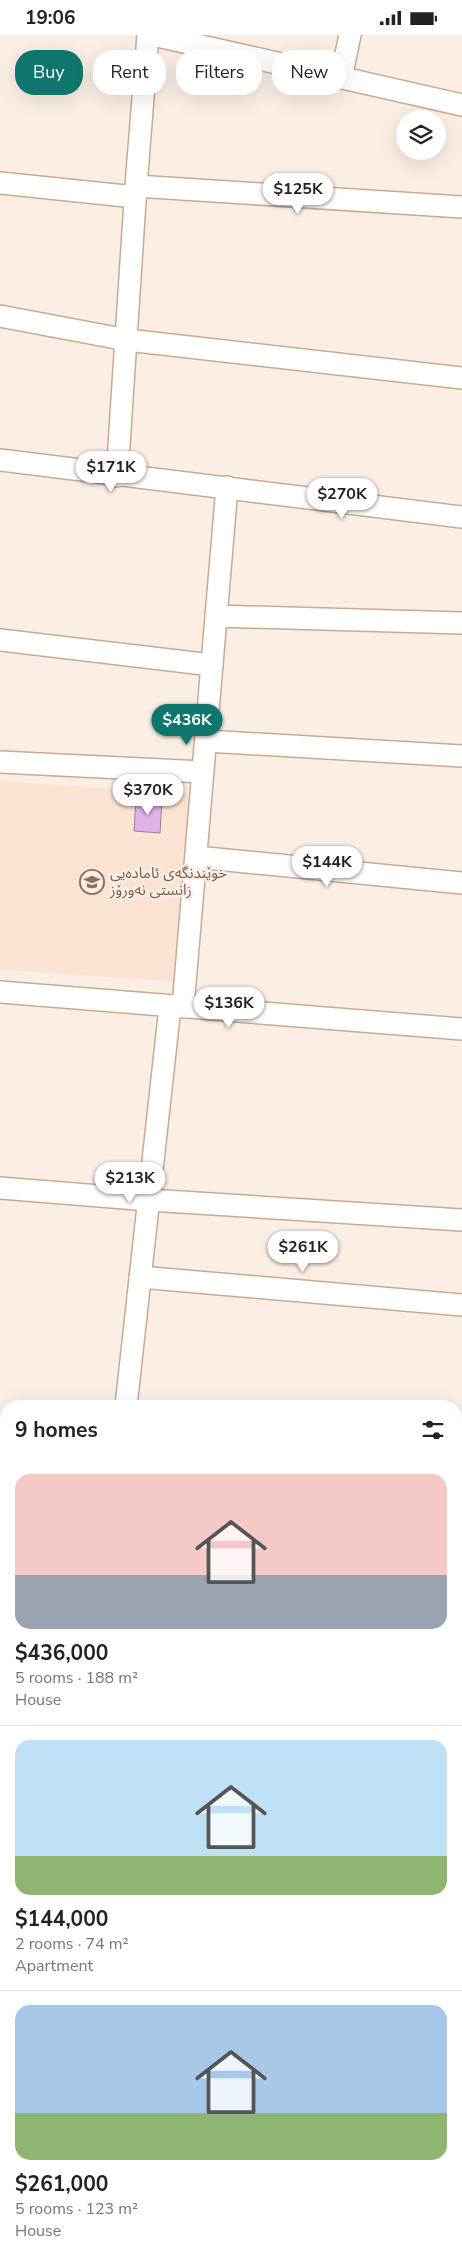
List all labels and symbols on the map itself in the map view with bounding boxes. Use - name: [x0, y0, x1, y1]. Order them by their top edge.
- pin: $125K: [263, 173, 333, 215]
- pin: $171K: [76, 451, 146, 493]
- pin: $270K: [307, 477, 377, 520]
- pin: $436K: [152, 703, 222, 746]
- pin: $370K: [113, 773, 183, 816]
- pin: $144K: [292, 845, 362, 888]
- place label: خوێندنگەی ئامادەیی زانستی نەورۆز: [109, 863, 227, 900]
- school or university icon: خوێندنگەی ئامادەیی زانستی نەورۆز: [79, 869, 105, 895]
- pin: $136K: [194, 987, 264, 1029]
- pin: $213K: [95, 1161, 165, 1204]
- pin: $261K: [268, 1231, 338, 1273]

